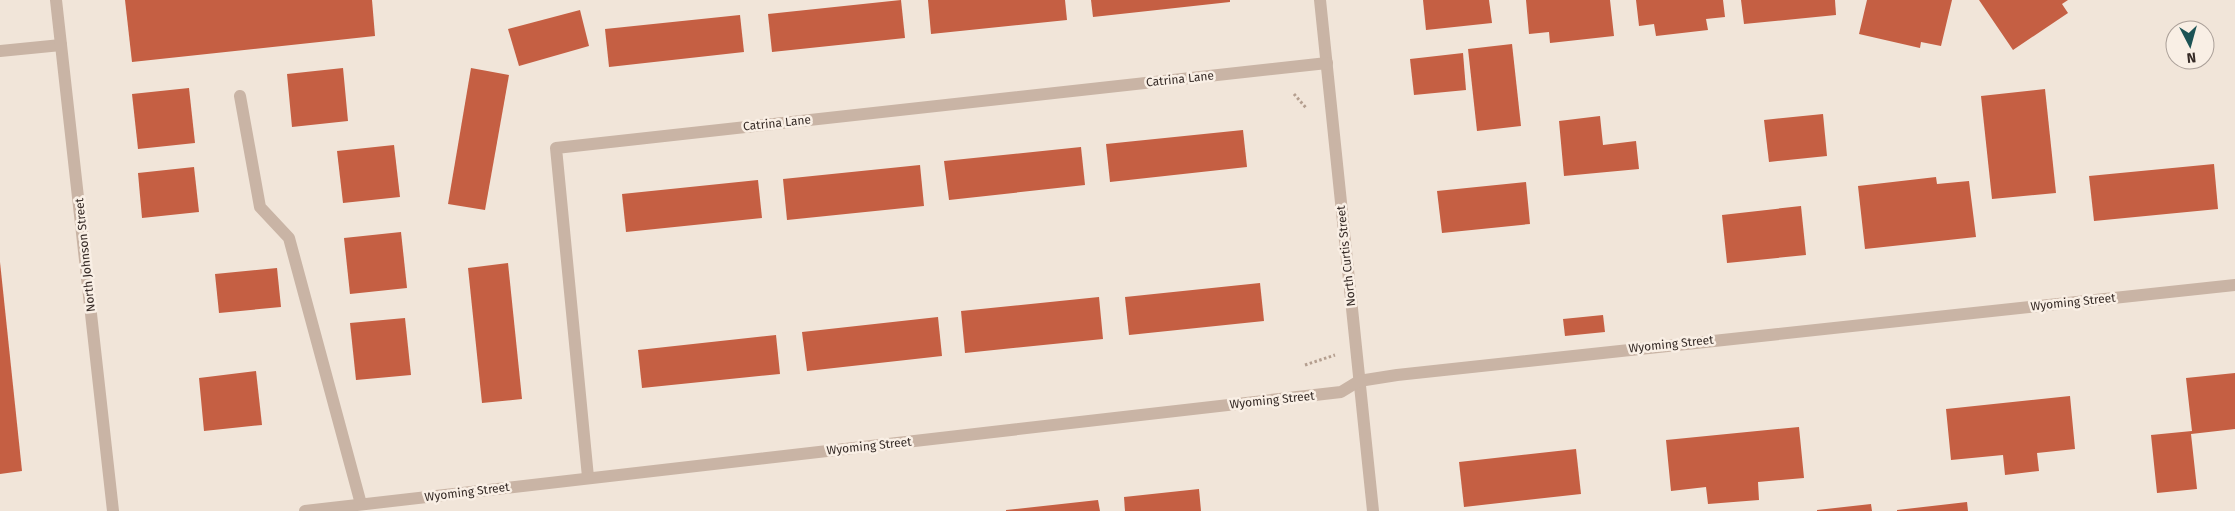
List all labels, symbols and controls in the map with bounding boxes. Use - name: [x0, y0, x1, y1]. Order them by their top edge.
- north arrow: [2165, 20, 2215, 70]
- text: N: [2186, 48, 2197, 66]
- street label: Catrina Lane: [1145, 68, 1215, 90]
- street label: Catrina Lane: [742, 112, 812, 134]
- street label: North Johnson Street: [72, 197, 98, 313]
- street label: North Curtis Street: [1334, 204, 1358, 307]
- street label: Wyoming Street: [2030, 291, 2117, 313]
- street label: Wyoming Street: [1628, 333, 1715, 355]
- street label: Wyoming Street: [1229, 389, 1316, 411]
- street label: Wyoming Street: [826, 435, 913, 457]
- street label: Wyoming Street: [424, 480, 511, 504]

